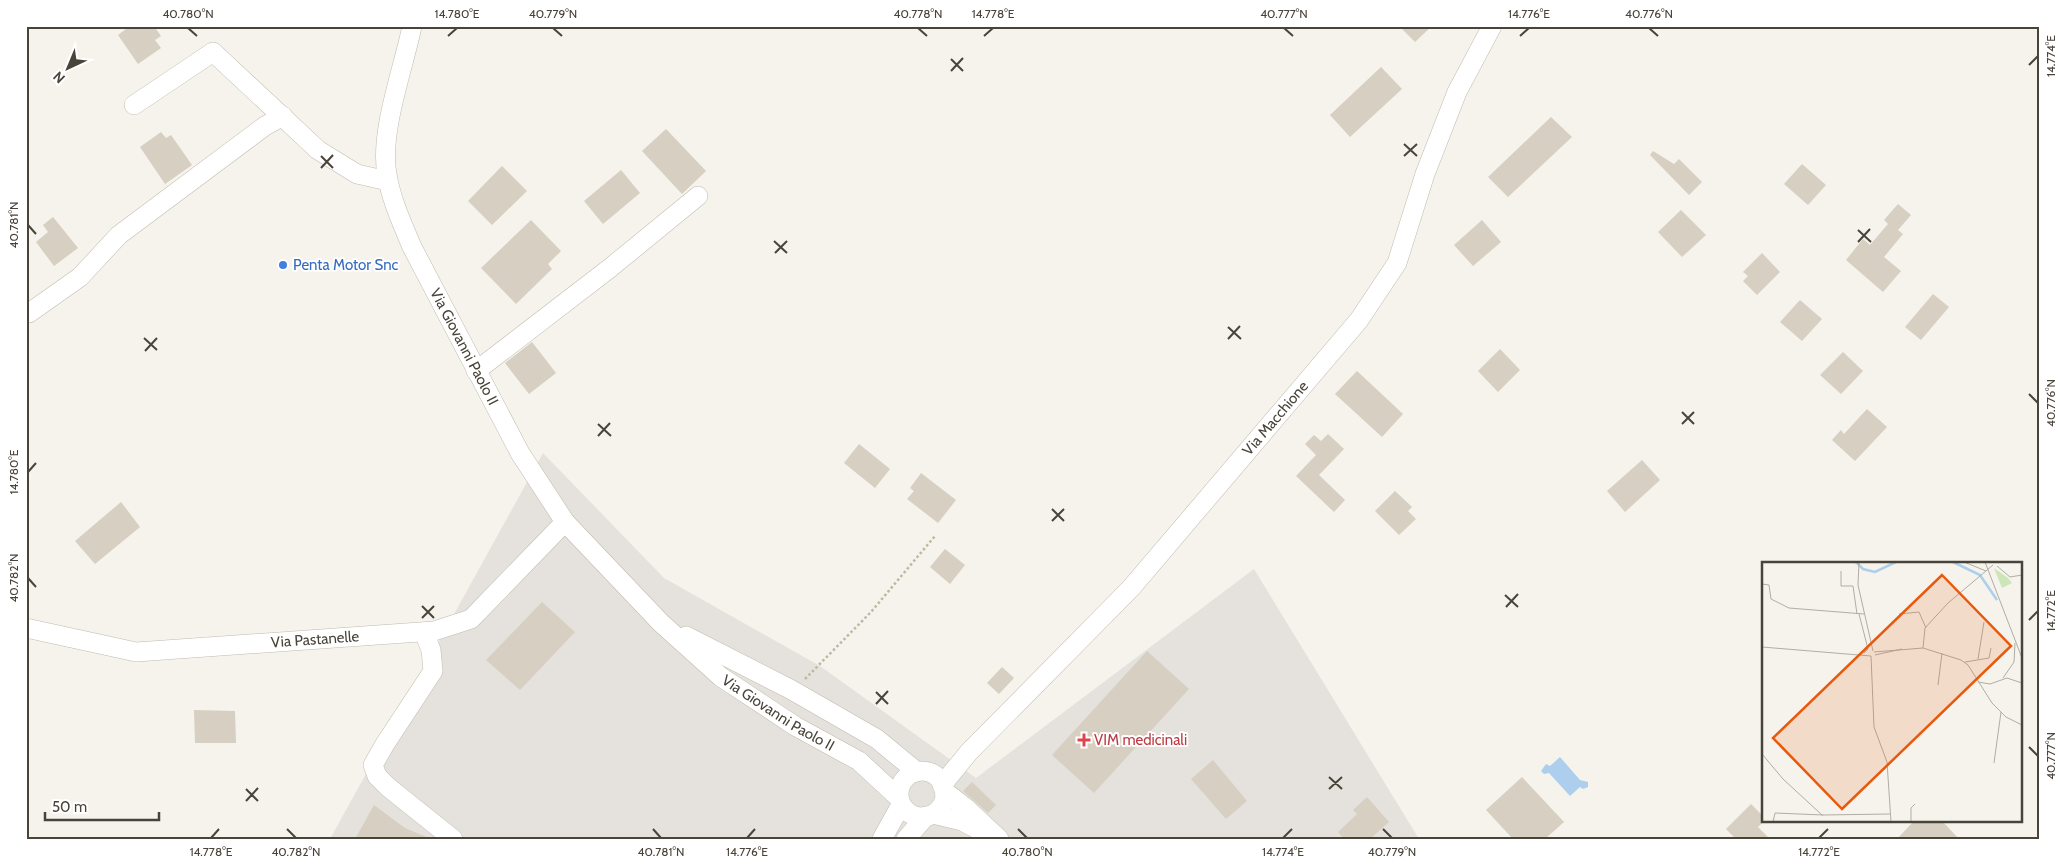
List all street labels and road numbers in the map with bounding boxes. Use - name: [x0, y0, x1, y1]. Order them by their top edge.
- street label: Via Giovanni Paolo II: [426, 285, 502, 408]
- street label: Via Macchione: [1239, 377, 1312, 459]
- street label: Via Pastanelle: [270, 627, 360, 651]
- street label: Via Giovanni Paolo II: [718, 671, 837, 755]

